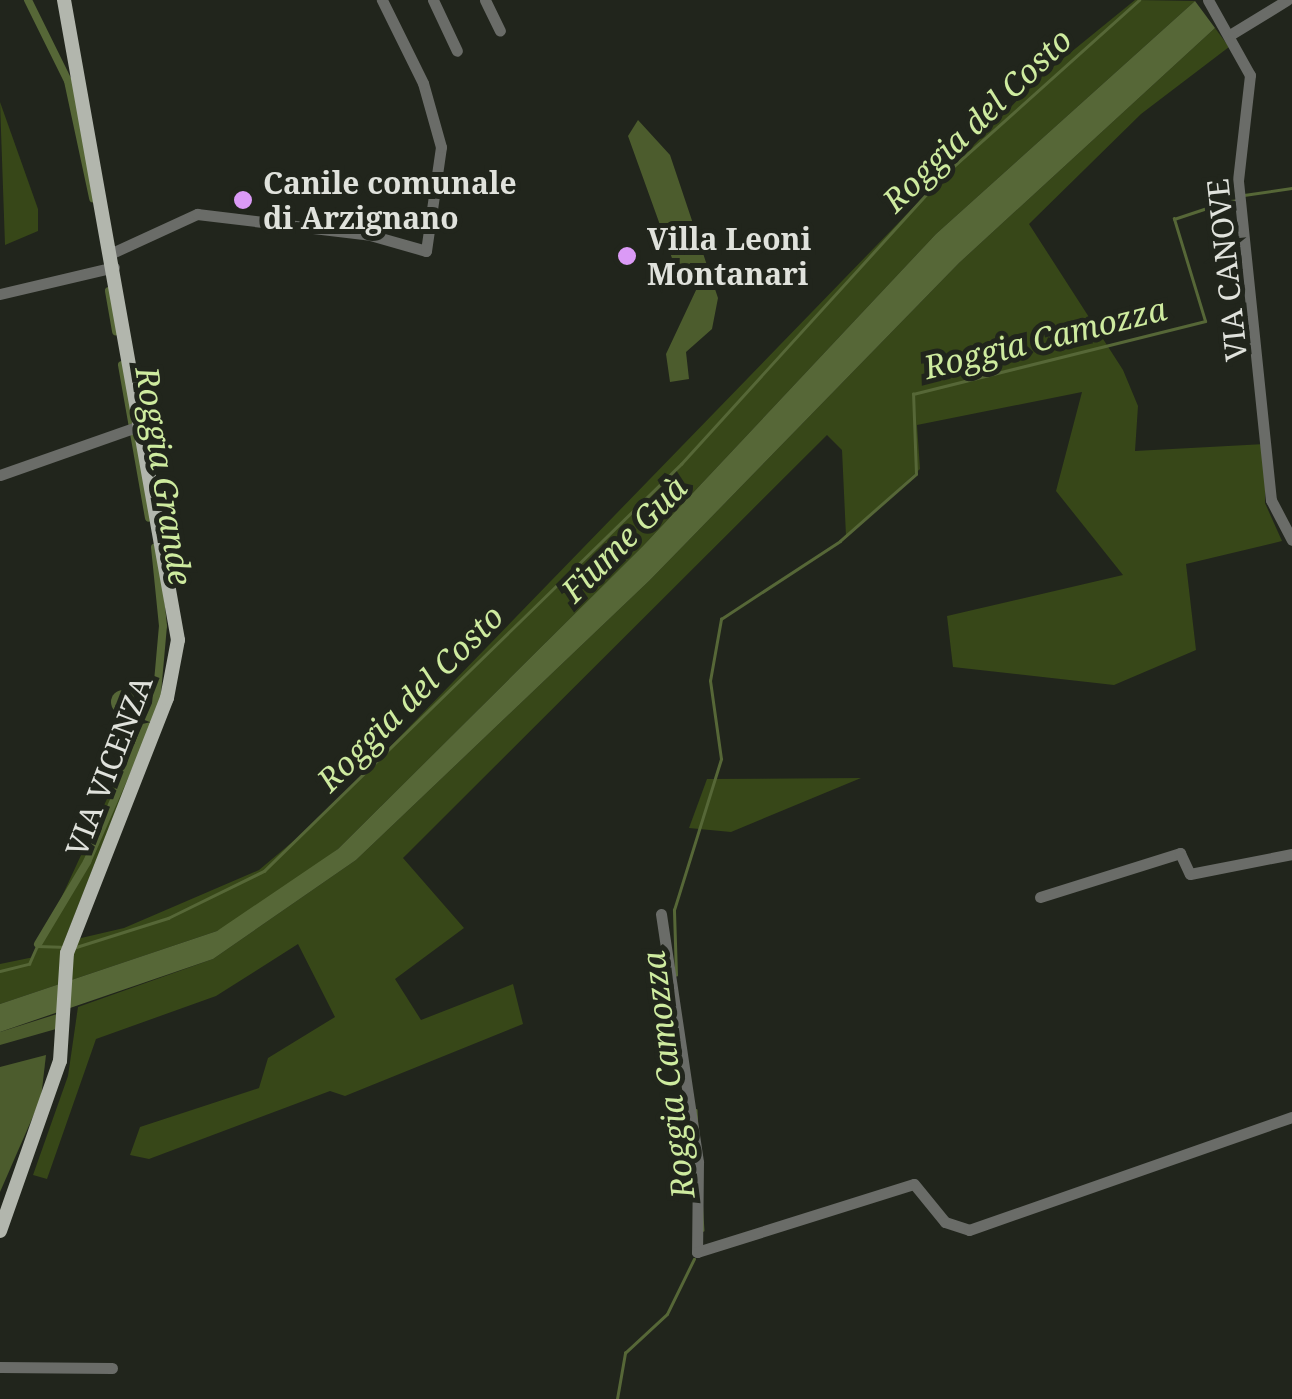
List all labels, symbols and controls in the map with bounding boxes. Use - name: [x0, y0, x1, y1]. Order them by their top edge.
- water label: Roggia del Costo: [875, 20, 1079, 220]
- place label: Canile comunale di Arzignano: [263, 165, 517, 236]
- street label: VIA CANOVE: [1200, 177, 1254, 363]
- marker: Canile comunale di Arzignano: [232, 189, 254, 211]
- place label: Villa Leoni Montanari: [647, 221, 811, 292]
- marker: Villa Leoni Montanari: [616, 245, 638, 267]
- water label: Roggia Camozza: [920, 289, 1170, 387]
- water label: Roggia Grande: [128, 364, 200, 588]
- water label: Fiume Guà: [553, 468, 695, 610]
- water label: Roggia del Costo: [309, 597, 511, 799]
- street label: VIA VICENZA: [58, 671, 160, 861]
- water label: Roggia Camozza: [634, 949, 702, 1201]

